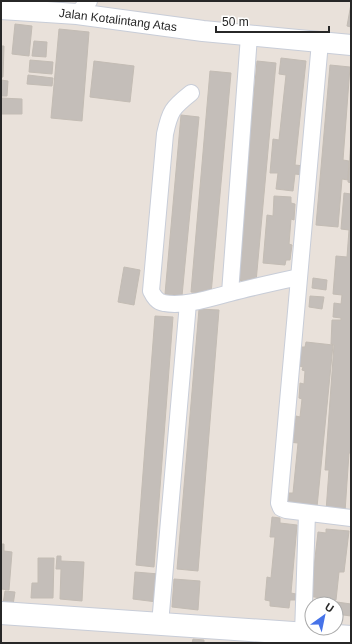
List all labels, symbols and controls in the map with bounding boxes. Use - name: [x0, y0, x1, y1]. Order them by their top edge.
- street label: Jalan Kotalintang Atas: [58, 6, 178, 34]
- scale bar: [216, 8, 329, 34]
- text: 50 m: [222, 15, 249, 29]
- north arrow: [304, 596, 344, 636]
- text: U: [323, 600, 336, 615]

